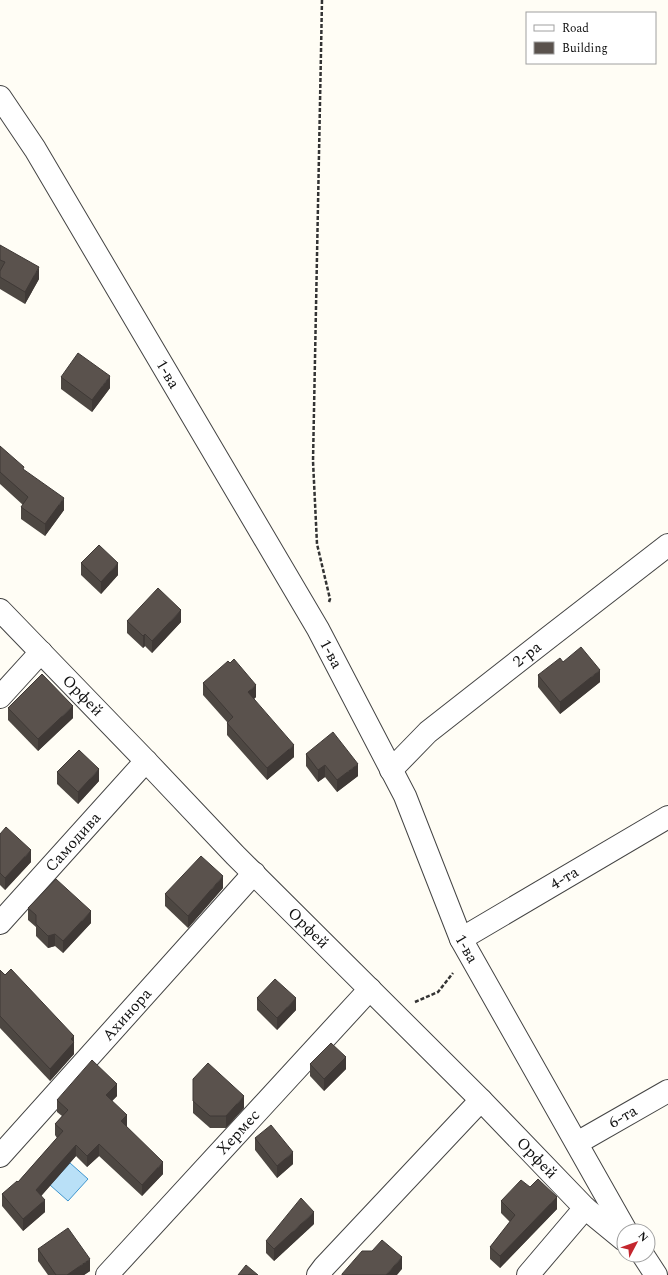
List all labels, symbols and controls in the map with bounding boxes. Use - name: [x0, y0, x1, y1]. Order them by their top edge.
- legend: [526, 12, 656, 64]
- text: Road: [562, 19, 589, 38]
- text: Building: [562, 39, 608, 58]
- street label: 1-ва: [150, 355, 186, 393]
- street label: 1-ва: [313, 635, 349, 673]
- street label: 2-ра: [508, 635, 547, 673]
- street label: Орфей: [57, 669, 109, 722]
- street label: Самодива: [39, 806, 107, 878]
- street label: 4-та: [545, 860, 583, 896]
- street label: Орфей: [282, 902, 335, 954]
- street label: 1-ва: [449, 930, 485, 968]
- street label: Ахинора: [96, 983, 157, 1047]
- street label: 6-та: [604, 1099, 642, 1134]
- street label: Хермес: [211, 1104, 266, 1161]
- street label: Орфей: [511, 1131, 563, 1184]
- north arrow: [616, 1223, 656, 1263]
- text: N: [634, 1228, 653, 1246]

